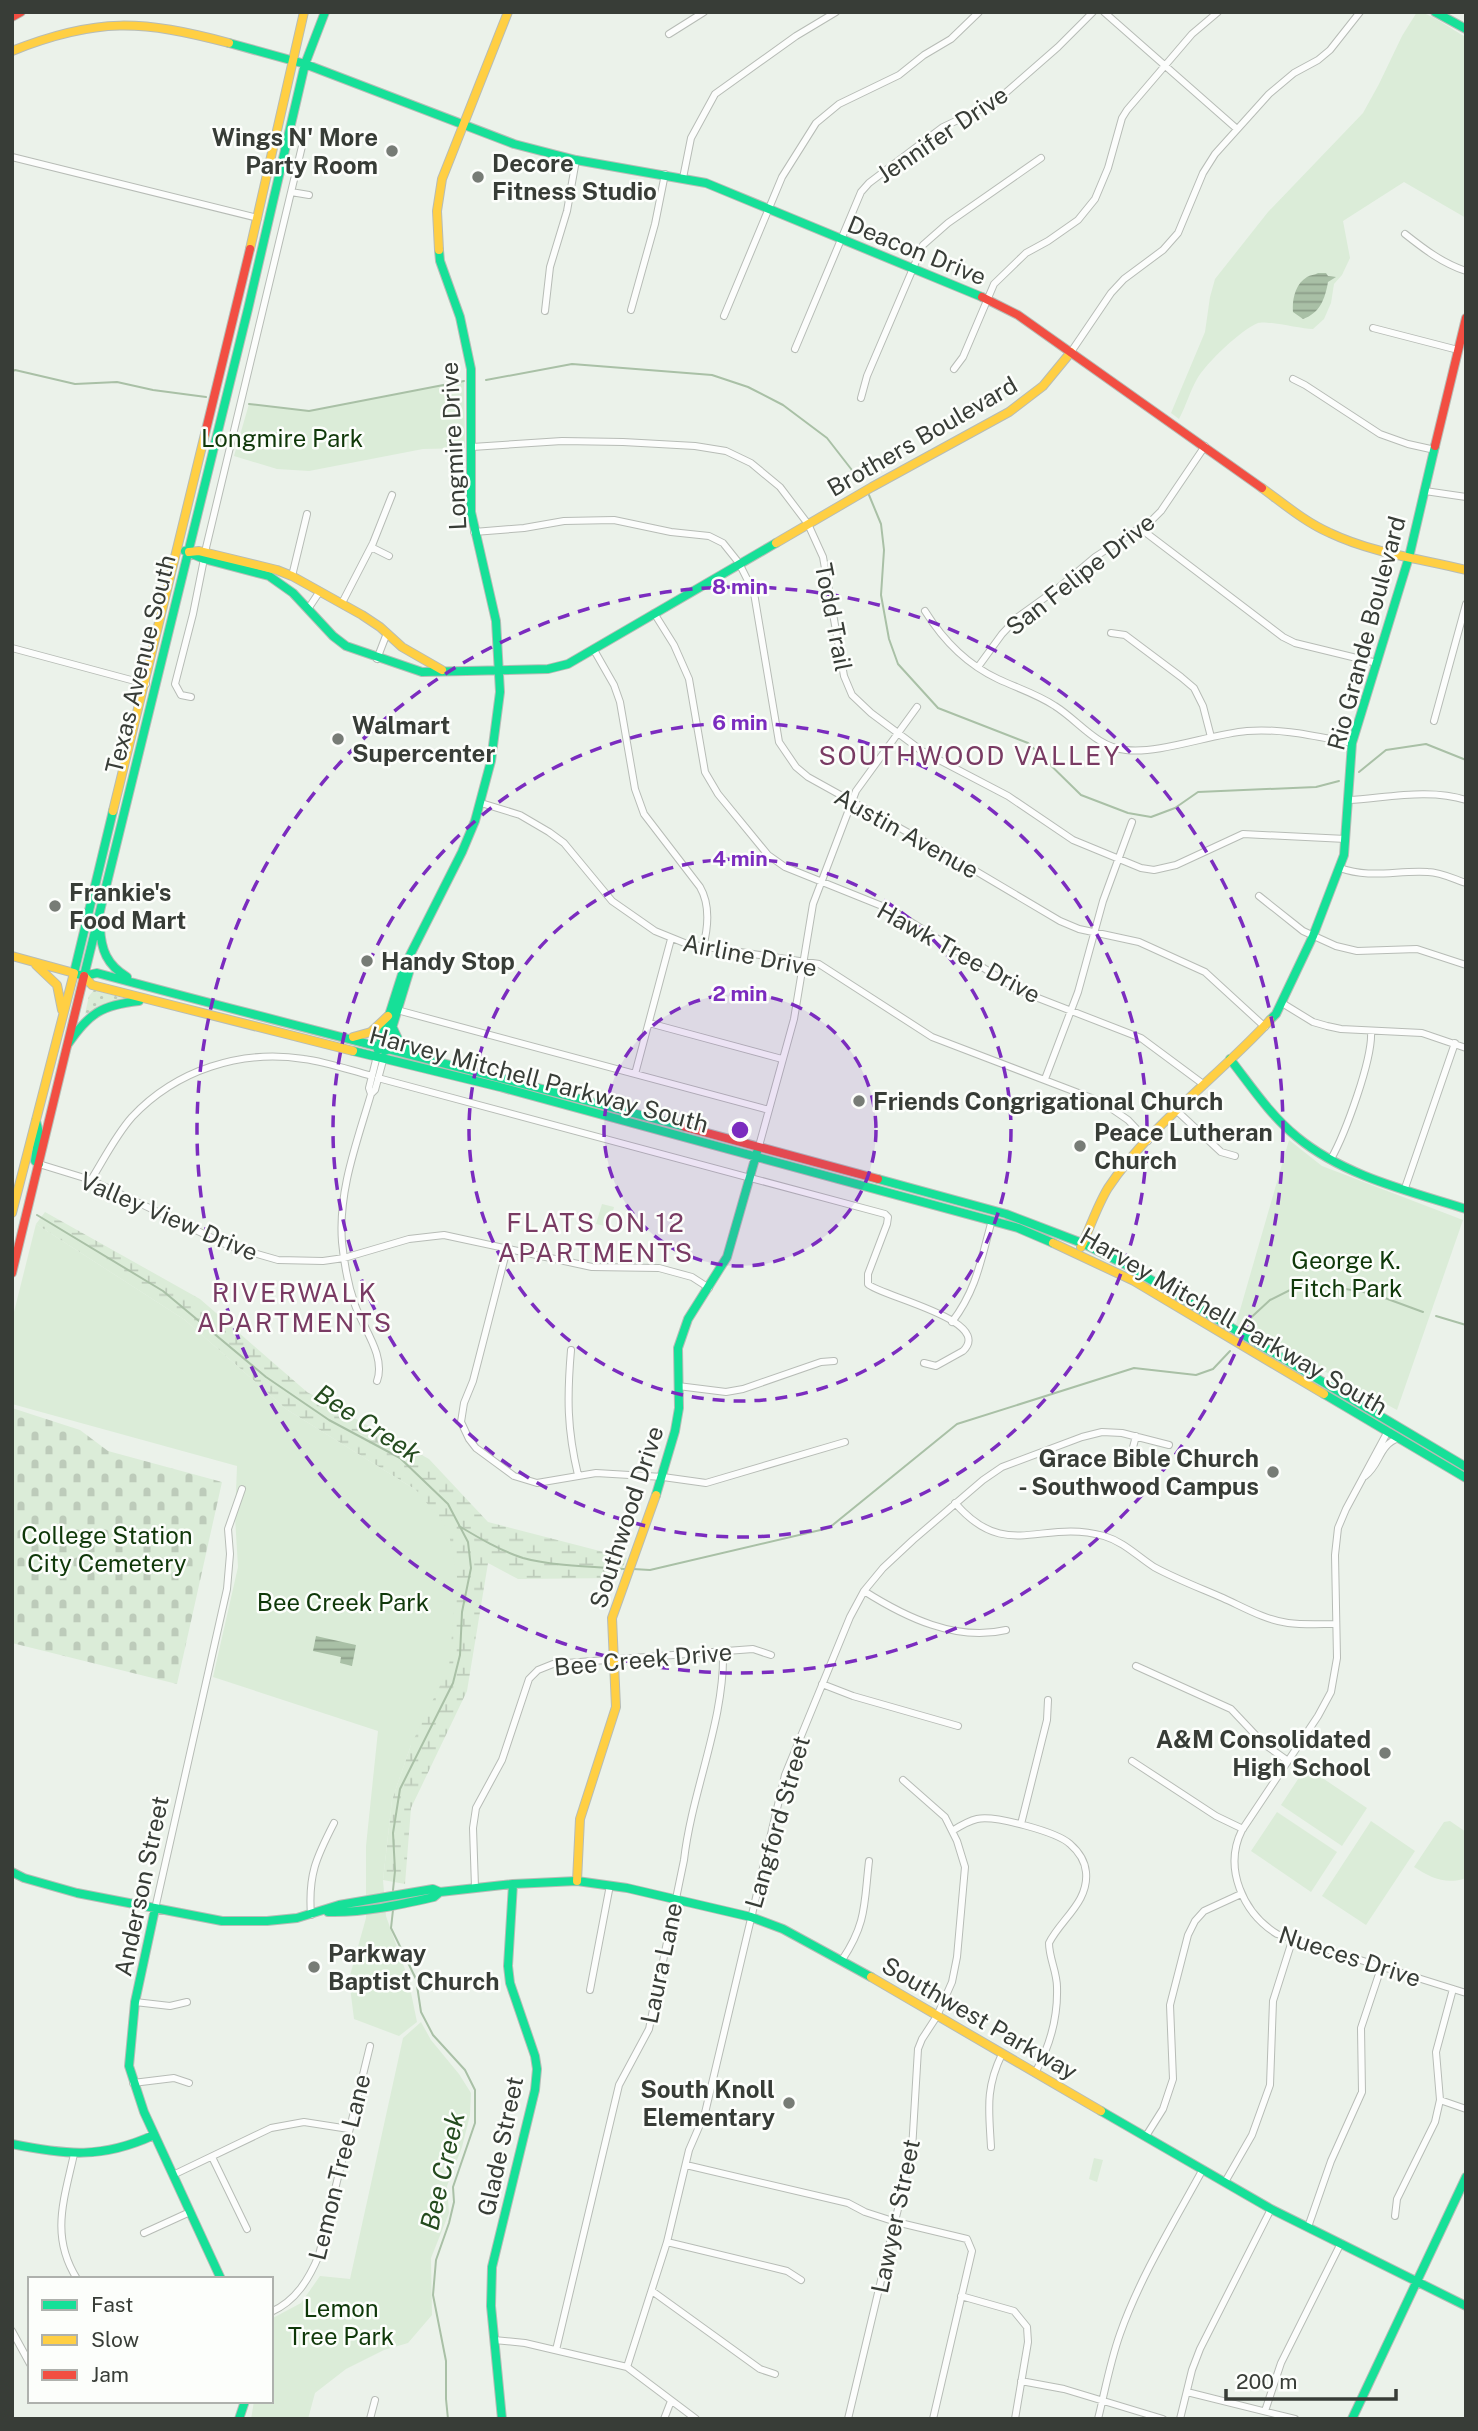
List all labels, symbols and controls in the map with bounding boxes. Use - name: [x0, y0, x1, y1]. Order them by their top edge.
- street label: Jennifer Drive: [871, 80, 1013, 188]
- place label: Wings N' More Party Room: [212, 123, 378, 179]
- marker: Wings N' More Party Room: [384, 143, 400, 159]
- place label: Decore Fitness Studio: [492, 149, 657, 205]
- marker: Decore Fitness Studio: [470, 169, 486, 185]
- street label: Deacon Drive: [844, 209, 990, 291]
- street label: Longmire Drive: [435, 361, 471, 531]
- street label: Brothers Boulevard: [822, 370, 1022, 502]
- park label: Longmire Park: [201, 424, 363, 452]
- street label: San Felipe Drive: [1000, 507, 1160, 641]
- street label: Rio Grande Boulevard: [1321, 513, 1411, 753]
- street label: Texas Avenue South: [99, 552, 181, 776]
- street label: Todd Trail: [810, 561, 858, 673]
- text: 8 min: [712, 574, 768, 599]
- text: 6 min: [712, 710, 768, 735]
- place label: Walmart Supercenter: [352, 711, 495, 767]
- marker: Walmart Supercenter: [330, 731, 346, 747]
- district label: SOUTHWOOD VALLEY: [819, 740, 1122, 771]
- street label: Austin Avenue: [830, 782, 984, 884]
- text: 4 min: [712, 846, 768, 871]
- place label: Frankie's Food Mart: [69, 878, 186, 934]
- street label: Hawk Tree Drive: [873, 896, 1045, 1008]
- marker: Frankie's Food Mart: [47, 898, 63, 914]
- street label: Airline Drive: [680, 928, 820, 982]
- place label: Handy Stop: [381, 947, 515, 975]
- marker: Handy Stop: [359, 953, 375, 969]
- text: 2 min: [712, 981, 768, 1006]
- street label: Harvey Mitchell Parkway South: [366, 1020, 712, 1138]
- place label: Friends Congrigational Church: [873, 1087, 1223, 1115]
- marker: Friends Congrigational Church: [851, 1093, 867, 1109]
- centre of rings: [728, 1118, 752, 1142]
- place label: Peace Lutheran Church: [1094, 1118, 1273, 1174]
- marker: Peace Lutheran Church: [1072, 1138, 1088, 1154]
- street label: Valley View Drive: [76, 1166, 262, 1266]
- district label: FLATS ON 12 APARTMENTS: [498, 1207, 694, 1268]
- street label: Harvey Mitchell Parkway South: [1076, 1221, 1392, 1421]
- park label: George K. Fitch Park: [1290, 1246, 1402, 1302]
- district label: RIVERWALK APARTMENTS: [197, 1277, 393, 1338]
- water label: Bee Creek: [309, 1377, 427, 1469]
- street label: Southwood Drive: [583, 1423, 669, 1611]
- place label: Grace Bible Church - Southwood Campus: [1018, 1444, 1259, 1500]
- marker: Grace Bible Church - Southwood Campus: [1265, 1464, 1281, 1480]
- park label: College Station City Cemetery: [21, 1521, 193, 1577]
- park label: Bee Creek Park: [257, 1588, 429, 1616]
- street label: Bee Creek Drive: [553, 1637, 733, 1681]
- place label: A&M Consolidated High School: [1156, 1725, 1371, 1781]
- street label: Langford Street: [739, 1733, 815, 1911]
- marker: A&M Consolidated High School: [1377, 1745, 1393, 1761]
- street label: Anderson Street: [108, 1793, 174, 1979]
- street label: Laura Lane: [635, 1900, 687, 2026]
- street label: Nueces Drive: [1276, 1920, 1424, 1992]
- place label: Parkway Baptist Church: [328, 1939, 500, 1995]
- street label: Southwest Parkway: [877, 1951, 1083, 2085]
- marker: Parkway Baptist Church: [306, 1959, 322, 1975]
- street label: Lemon Tree Lane: [302, 2071, 376, 2263]
- street label: Glade Street: [472, 2074, 528, 2218]
- place label: South Knoll Elementary: [640, 2075, 775, 2131]
- marker: South Knoll Elementary: [781, 2095, 797, 2111]
- water label: Bee Creek: [413, 2109, 471, 2233]
- street label: Lawyer Street: [865, 2136, 925, 2296]
- legend: [28, 2277, 273, 2403]
- text: Fast: [91, 2292, 133, 2317]
- park label: Lemon Tree Park: [288, 2294, 394, 2350]
- text: Slow: [91, 2327, 139, 2352]
- scale bar: [1226, 2358, 1396, 2402]
- text: Jam: [91, 2362, 129, 2387]
- text: 200 m: [1236, 2369, 1297, 2394]

